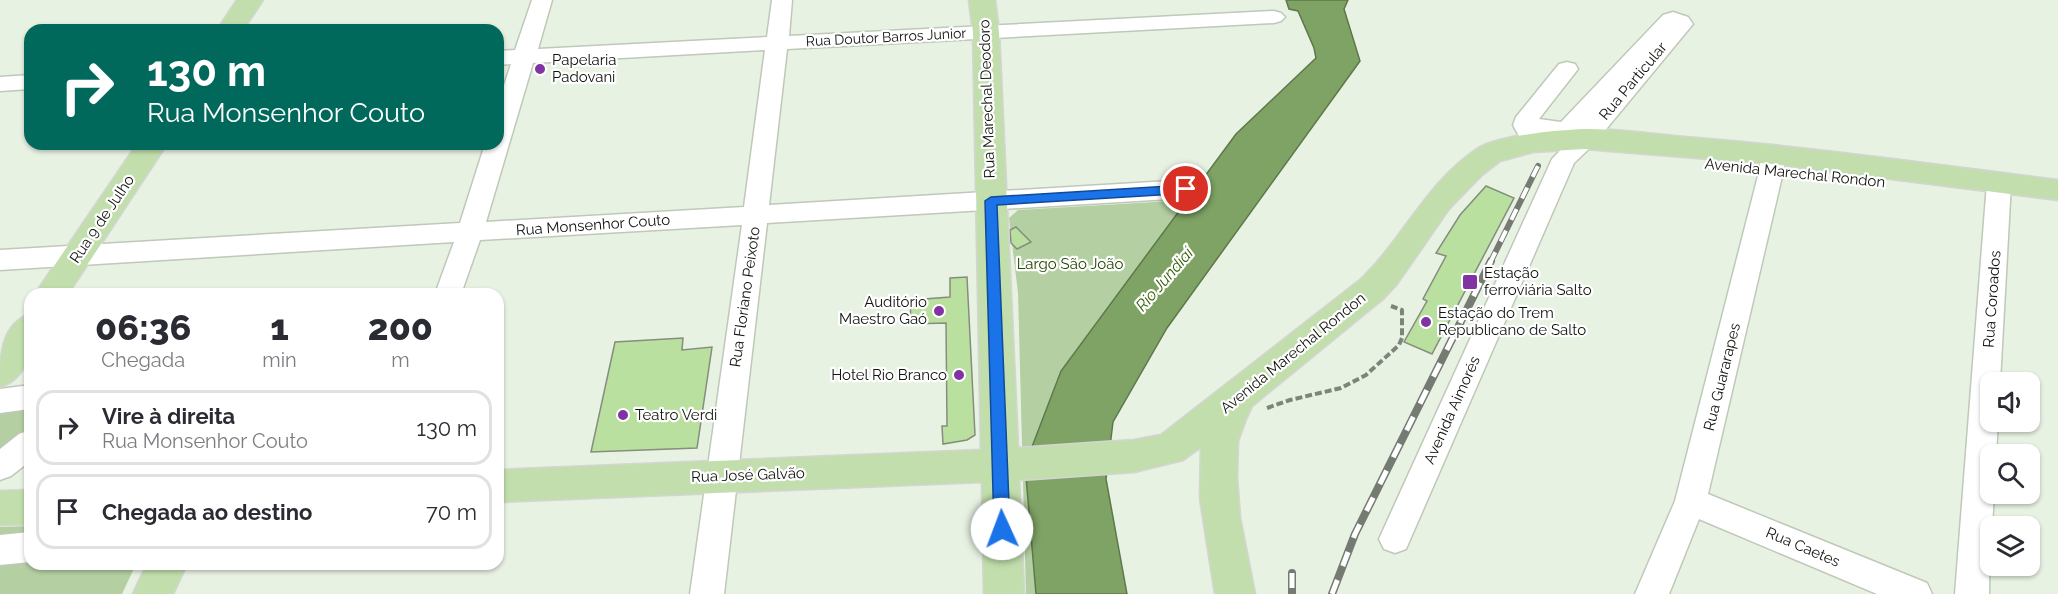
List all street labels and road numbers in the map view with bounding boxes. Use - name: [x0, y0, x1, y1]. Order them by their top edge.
- street label: Rua Marechal Deodoro: [975, 19, 999, 179]
- street label: Rua Doutor Barros Junior: [805, 25, 967, 49]
- street label: Rua Particular: [1595, 38, 1671, 124]
- street label: Avenida Marechal Rondon: [1704, 155, 1886, 191]
- street label: Rua 9 de Julho: [66, 171, 138, 267]
- street label: Rua Monsenhor Couto: [515, 211, 671, 239]
- street label: Rua Floriano Peixoto: [726, 225, 764, 368]
- street label: Rua Coroados: [1980, 250, 2004, 348]
- street label: Avenida Marechal Rondon: [1217, 289, 1369, 417]
- street label: Rua Guararapes: [1700, 321, 1744, 433]
- street label: Avenida Aimorés: [1420, 353, 1484, 467]
- street label: Rua José Galvão: [691, 464, 805, 486]
- street label: Rua Caetes: [1763, 523, 1843, 571]

